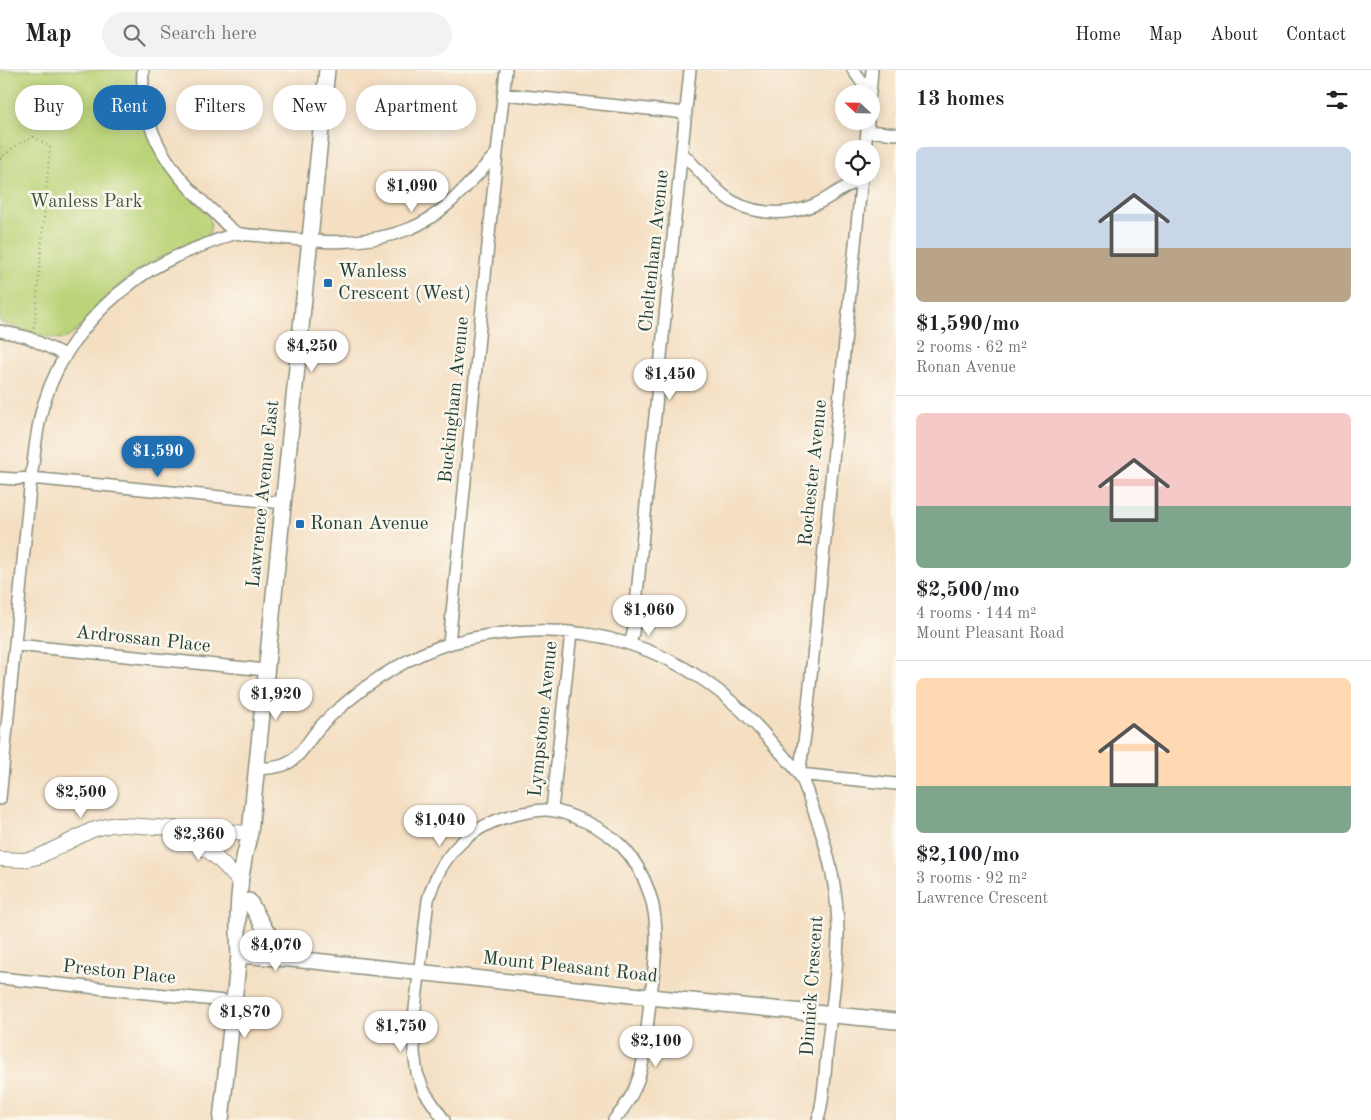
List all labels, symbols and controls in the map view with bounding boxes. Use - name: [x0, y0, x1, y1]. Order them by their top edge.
- search box: [102, 12, 452, 57]
- icon: search: [120, 21, 148, 49]
- text: Map: [25, 23, 72, 47]
- text: Search here: [160, 25, 257, 44]
- text: Home: [1075, 26, 1121, 44]
- text: Map: [1149, 26, 1182, 44]
- text: About: [1210, 26, 1258, 44]
- text: Contact: [1286, 26, 1346, 44]
- chip: Buy: [15, 85, 83, 130]
- chip: Rent: [93, 85, 166, 130]
- chip: Filters: [176, 85, 263, 130]
- chip: New: [273, 85, 346, 130]
- chip: Apartment: [356, 85, 476, 130]
- north arrow: [835, 85, 880, 130]
- map controls: [835, 85, 880, 185]
- icon: filters: [1323, 86, 1351, 114]
- text: 13 homes: [916, 89, 1004, 110]
- button: locate: [835, 140, 880, 185]
- street label: Cheltenham Avenue: [637, 169, 673, 333]
- pin: $1,090: [371, 170, 453, 213]
- text: $1,090: [387, 179, 437, 195]
- icon: home: [1089, 180, 1179, 270]
- park label: Wanless Park: [29, 193, 143, 212]
- place label: Wanless Crescent (West): [338, 263, 471, 304]
- marker: Wanless Crescent (West): [322, 277, 334, 289]
- text: $1,590/mo: [916, 314, 1020, 335]
- street label: Buckingham Avenue: [437, 316, 473, 484]
- pin: $4,250: [271, 330, 353, 373]
- text: $4,250: [287, 339, 337, 355]
- text: 2 rooms · 62 m²: [916, 340, 1027, 356]
- pin: $1,450: [629, 358, 711, 401]
- text: Ronan Avenue: [916, 360, 1016, 376]
- text: $1,450: [645, 367, 695, 383]
- street label: Lawrence Avenue East: [245, 399, 283, 589]
- street label: Rochester Avenue: [797, 399, 831, 547]
- pin: $1,590: [117, 436, 199, 478]
- text: $1,590: [133, 444, 183, 460]
- icon: home: [1089, 445, 1179, 535]
- place label: Ronan Avenue: [310, 515, 429, 534]
- marker: Ronan Avenue: [294, 518, 306, 530]
- text: $2,500/mo: [916, 580, 1020, 601]
- pin: $1,060: [608, 594, 690, 637]
- text: $1,060: [624, 603, 674, 619]
- text: 4 rooms · 144 m²: [916, 606, 1036, 622]
- street label: Ardrossan Place: [75, 623, 211, 657]
- text: Mount Pleasant Road: [916, 626, 1064, 642]
- street label: Lympstone Avenue: [526, 640, 562, 798]
- pin: $1,920: [235, 678, 317, 721]
- text: $1,920: [251, 687, 301, 703]
- icon: home: [1089, 710, 1179, 800]
- pin: $2,500: [40, 776, 122, 819]
- text: $2,500: [56, 785, 106, 801]
- pin: $1,040: [399, 804, 481, 847]
- text: $1,040: [415, 813, 465, 829]
- pin: $2,360: [158, 818, 240, 861]
- text: $2,360: [174, 827, 224, 843]
- text: $2,100/mo: [916, 845, 1020, 866]
- text: 3 rooms · 92 m²: [916, 871, 1027, 887]
- text: Lawrence Crescent: [916, 891, 1048, 907]
- street label: Dinnick Crescent: [799, 915, 827, 1057]
- pin: $4,070: [235, 930, 317, 972]
- text: $4,070: [251, 938, 301, 954]
- street label: Mount Pleasant Road: [481, 949, 659, 987]
- street label: Preston Place: [61, 958, 177, 988]
- pin: $1,870: [204, 996, 286, 1039]
- text: $1,870: [220, 1005, 270, 1021]
- pin: $1,750: [360, 1010, 442, 1053]
- text: $1,750: [376, 1019, 426, 1035]
- pin: $2,100: [615, 1026, 697, 1068]
- text: $2,100: [631, 1034, 681, 1050]

